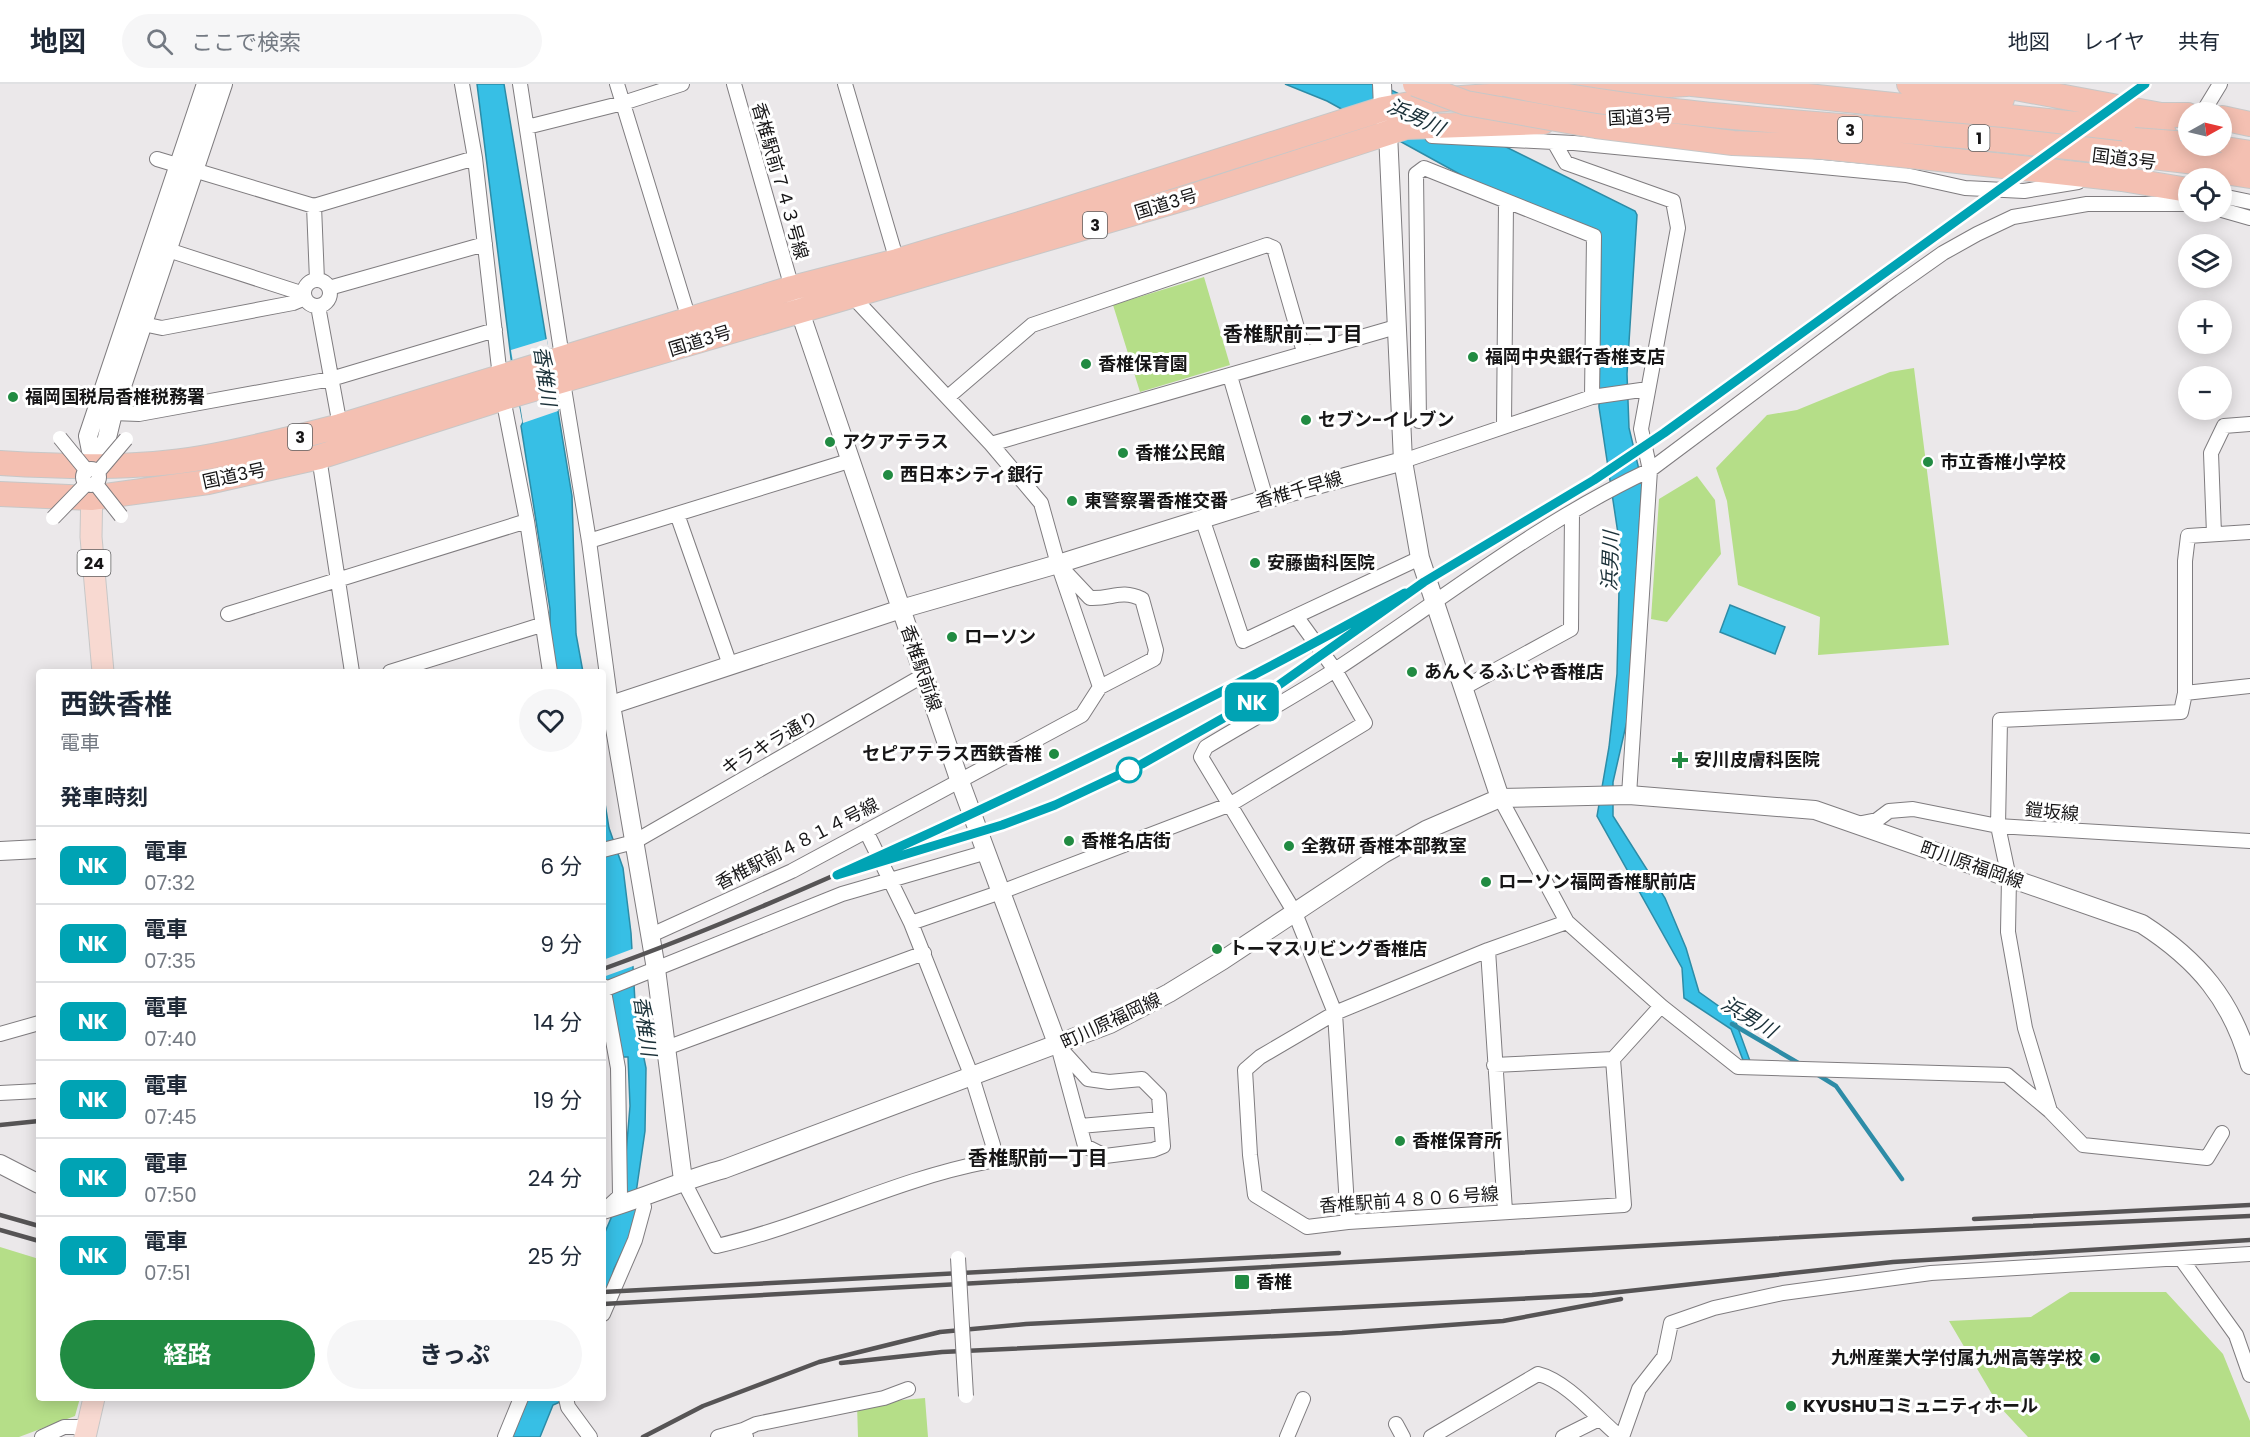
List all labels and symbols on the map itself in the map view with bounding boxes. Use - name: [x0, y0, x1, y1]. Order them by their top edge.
- water label: 浜男川: [1383, 92, 1451, 143]
- street label: 香椎駅前７４３号線: [746, 100, 815, 262]
- street label: 国道3号: [1607, 102, 1673, 131]
- north arrow: [2178, 102, 2232, 156]
- road number: 3: [1838, 117, 1862, 143]
- road number: 1: [1968, 125, 1990, 151]
- street label: 国道3号: [2090, 142, 2158, 175]
- street label: 国道3号: [1131, 182, 1200, 225]
- road number: 3: [1083, 212, 1107, 238]
- street label: 国道3号: [665, 319, 734, 362]
- district label: 香椎駅前二丁目: [1223, 320, 1363, 348]
- water label: 香椎川: [527, 344, 563, 410]
- place label: 福岡中央銀行香椎支店: [1485, 344, 1665, 369]
- marker: 福岡中央銀行香椎支店: [1466, 350, 1480, 364]
- place label: 香椎保育園: [1098, 351, 1188, 376]
- marker: 香椎保育園: [1079, 357, 1093, 371]
- place label: 福岡国税局香椎税務署: [25, 384, 205, 409]
- marker: 福岡国税局香椎税務署: [6, 390, 20, 404]
- place label: セブン-イレブン: [1318, 407, 1454, 432]
- marker: セブン-イレブン: [1299, 413, 1313, 427]
- road number: 3: [288, 424, 312, 450]
- place label: アクアテラス: [842, 429, 949, 454]
- marker: アクアテラス: [823, 435, 837, 449]
- place label: 香椎公民館: [1135, 440, 1225, 465]
- marker: 香椎公民館: [1116, 446, 1130, 460]
- place label: 市立香椎小学校: [1940, 449, 2066, 474]
- marker: 市立香椎小学校: [1921, 455, 1935, 469]
- street label: 国道3号: [200, 457, 268, 494]
- place label: 西日本シティ銀行: [900, 462, 1043, 487]
- street label: 香椎千早線: [1252, 465, 1346, 514]
- marker: 西日本シティ銀行: [881, 468, 895, 482]
- place label: 東警察署香椎交番: [1084, 488, 1228, 513]
- marker: 東警察署香椎交番: [1065, 494, 1079, 508]
- water label: 浜男川: [1595, 529, 1625, 591]
- road number: 24: [78, 550, 110, 576]
- place label: 安藤歯科医院: [1267, 550, 1375, 575]
- marker: 安藤歯科医院: [1248, 556, 1262, 570]
- street label: 香椎駅前線: [895, 621, 948, 714]
- place label: ローソン: [964, 624, 1036, 649]
- marker: ローソン: [945, 630, 959, 644]
- place label: あんくるふじや香椎店: [1424, 659, 1604, 684]
- marker: あんくるふじや香椎店: [1405, 665, 1419, 679]
- line badge: NK: [1225, 682, 1279, 722]
- street label: キラキラ通り: [717, 705, 823, 780]
- place label: セピアテラス西鉄香椎: [862, 741, 1042, 766]
- marker: セピアテラス西鉄香椎: [1047, 747, 1061, 761]
- place label: 安川皮膚科医院: [1694, 747, 1820, 772]
- marker: 安川皮膚科医院: [1671, 751, 1689, 769]
- unlabelled marker: [1116, 757, 1142, 783]
- street label: 香椎駅前４８１４号線: [711, 792, 883, 896]
- street label: 鎧坂線: [2024, 797, 2080, 826]
- place label: 香椎名店街: [1081, 828, 1171, 853]
- place label: 全教研 香椎本部教室: [1301, 833, 1467, 858]
- marker: 香椎名店街: [1062, 834, 1076, 848]
- street label: 町川原福岡線: [1917, 835, 2027, 894]
- marker: 全教研 香椎本部教室: [1282, 839, 1296, 853]
- place label: ローソン福岡香椎駅前店: [1498, 869, 1696, 894]
- marker: ローソン福岡香椎駅前店: [1479, 875, 1493, 889]
- place label: トーマスリビング香椎店: [1229, 936, 1427, 961]
- marker: トーマスリビング香椎店: [1210, 942, 1224, 956]
- street label: 町川原福岡線: [1057, 986, 1165, 1055]
- water label: 浜男川: [1716, 990, 1784, 1045]
- water label: 香椎川: [627, 994, 663, 1060]
- place label: 香椎保育所: [1412, 1128, 1502, 1153]
- marker: 香椎保育所: [1393, 1134, 1407, 1148]
- district label: 香椎駅前一丁目: [968, 1144, 1108, 1172]
- street label: 香椎駅前４８０６号線: [1318, 1181, 1500, 1218]
- place label: 香椎: [1256, 1269, 1292, 1294]
- marker: 香椎: [1233, 1273, 1251, 1291]
- place label: 九州産業大学付属九州高等学校: [1831, 1345, 2083, 1370]
- marker: 九州産業大学付属九州高等学校: [2088, 1351, 2102, 1365]
- place label: KYUSHUコミュニティホール: [1803, 1393, 2038, 1418]
- marker: KYUSHUコミュニティホール: [1784, 1399, 1798, 1413]

